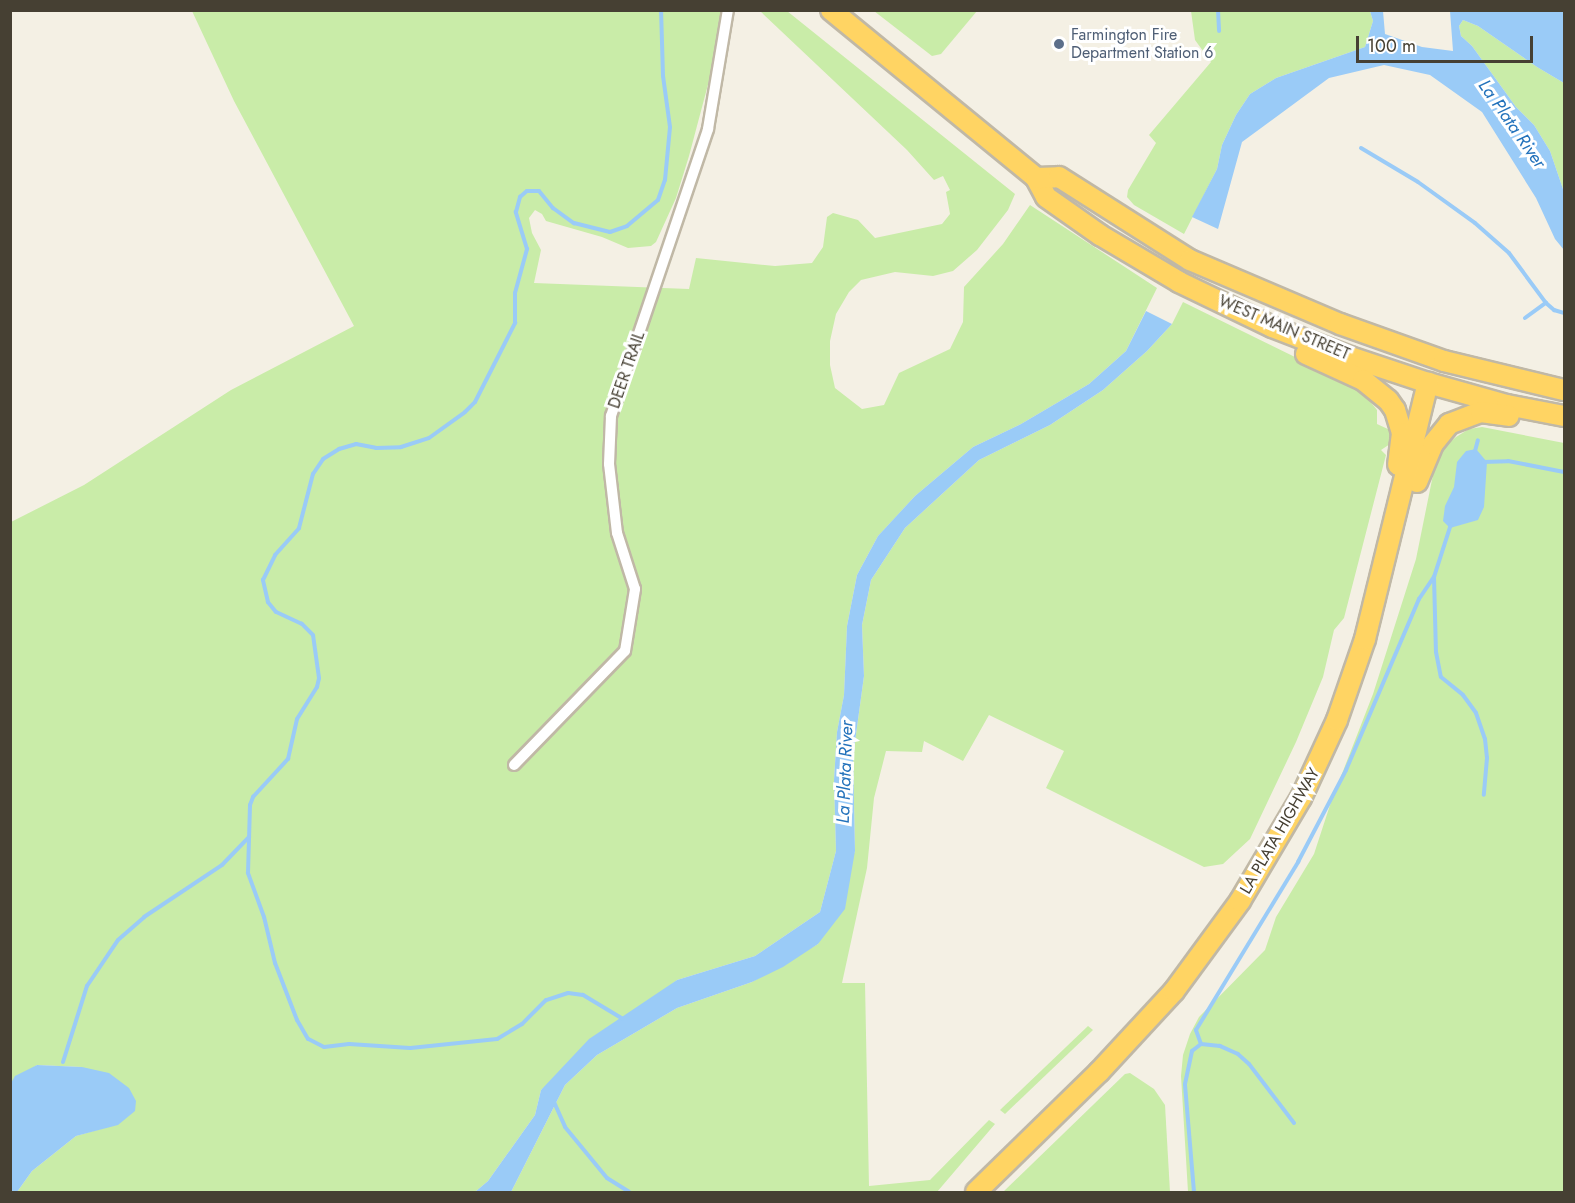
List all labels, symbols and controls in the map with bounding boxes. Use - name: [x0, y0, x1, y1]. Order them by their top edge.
- scale bar: [1359, 24, 1536, 62]
- place label: Farmington Fire Department Station 6: [1071, 25, 1213, 63]
- text: 100 m: [1367, 33, 1416, 59]
- marker: Farmington Fire Department Station 6: [1052, 37, 1066, 51]
- water label: La Plata River: [1474, 76, 1550, 172]
- street label: WEST MAIN STREET: [1216, 292, 1352, 364]
- street label: DEER TRAIL: [605, 329, 649, 411]
- water label: La Plata River: [832, 720, 858, 824]
- street label: LA PLATA HIGHWAY: [1236, 765, 1324, 897]

